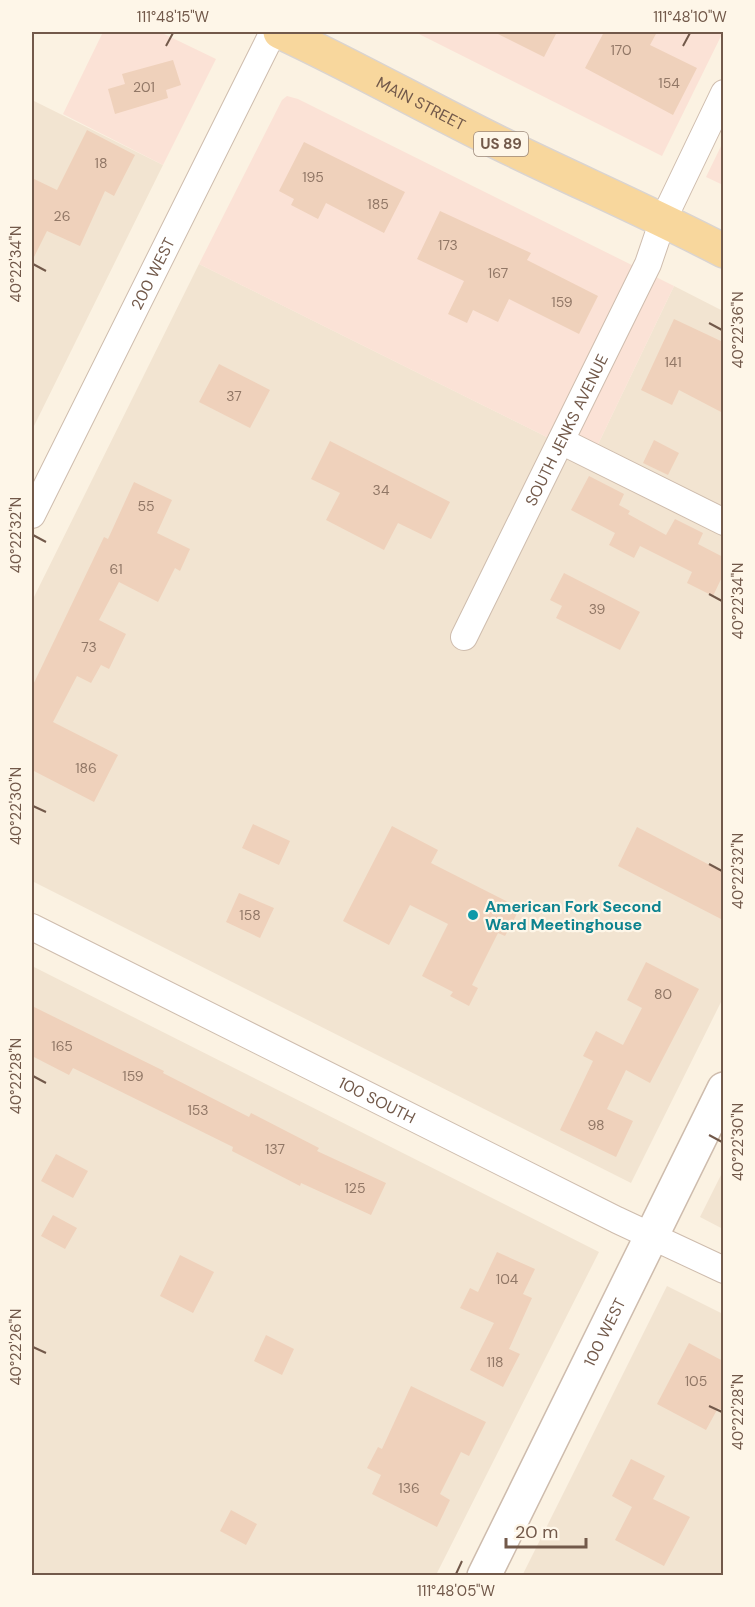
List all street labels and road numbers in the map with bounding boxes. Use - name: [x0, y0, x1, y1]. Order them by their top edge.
- street label: MAIN STREET: [373, 72, 469, 135]
- road number: US 89: [474, 132, 528, 156]
- street label: 200 WEST: [126, 234, 180, 313]
- street label: SOUTH JENKS AVENUE: [520, 351, 613, 509]
- street label: 100 SOUTH: [335, 1072, 419, 1128]
- street label: 100 WEST: [579, 1295, 630, 1370]

